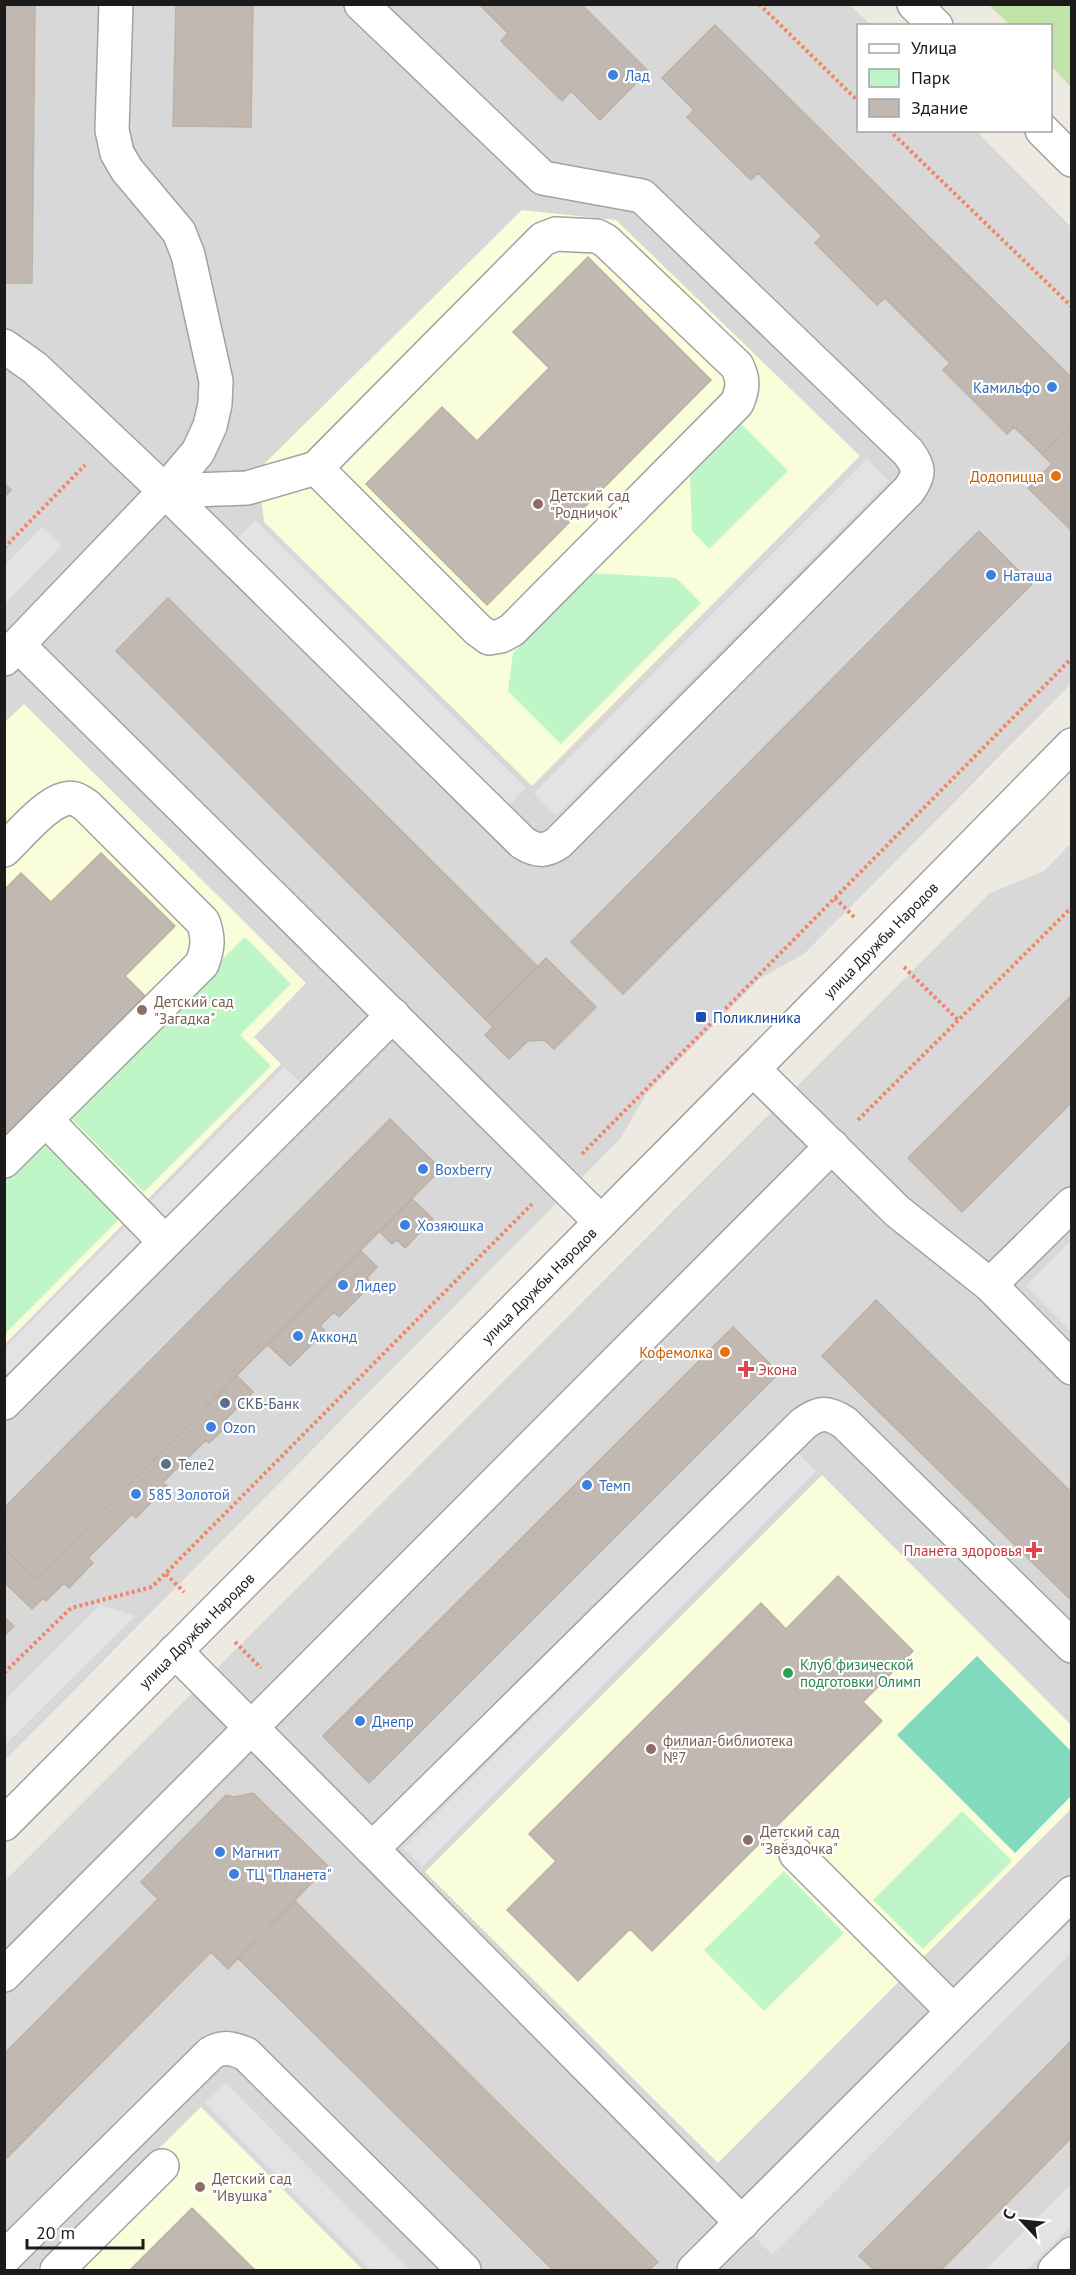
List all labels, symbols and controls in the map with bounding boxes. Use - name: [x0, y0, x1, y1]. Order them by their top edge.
- legend: [857, 24, 1052, 132]
- text: Улица: [911, 36, 957, 59]
- place label: Лад: [624, 66, 650, 85]
- text: Парк: [911, 66, 951, 89]
- marker: Лад: [606, 68, 620, 82]
- text: Здание: [911, 96, 968, 119]
- place label: Камильфо: [973, 378, 1040, 397]
- marker: Камильфо: [1045, 380, 1059, 394]
- place label: Додопицца: [970, 467, 1044, 486]
- marker: Додопицца: [1049, 469, 1063, 483]
- place label: Детский сад "Родничок": [550, 486, 630, 522]
- marker: Детский сад "Родничок": [531, 497, 545, 511]
- place label: Наташа: [1003, 566, 1052, 585]
- marker: Наташа: [984, 568, 998, 582]
- street label: улица Дружбы Народов: [819, 877, 942, 1002]
- place label: Детский сад "Загадка": [154, 992, 234, 1028]
- marker: Детский сад "Загадка": [135, 1003, 149, 1017]
- place label: Поликлиника: [713, 1008, 801, 1027]
- marker: Поликлиника: [694, 1010, 708, 1024]
- place label: Boxberry: [435, 1160, 492, 1179]
- marker: Boxberry: [416, 1162, 430, 1176]
- place label: Хозяюшка: [417, 1216, 484, 1235]
- marker: Хозяюшка: [398, 1218, 412, 1232]
- street label: улица Дружбы Народов: [477, 1223, 600, 1347]
- place label: Лидер: [354, 1276, 396, 1295]
- marker: Лидер: [336, 1278, 350, 1292]
- place label: Акконд: [310, 1327, 357, 1346]
- marker: Акконд: [291, 1329, 305, 1343]
- place label: Кофемолка: [639, 1343, 713, 1362]
- marker: Кофемолка: [718, 1345, 732, 1359]
- place label: Экона: [758, 1360, 797, 1379]
- marker: Экона: [739, 1362, 753, 1376]
- place label: СКБ-Банк: [237, 1394, 300, 1413]
- marker: СКБ-Банк: [218, 1396, 232, 1410]
- place label: Ozon: [223, 1418, 256, 1437]
- marker: Ozon: [204, 1420, 218, 1434]
- place label: Теле2: [178, 1455, 215, 1474]
- marker: Теле2: [159, 1457, 173, 1471]
- place label: Темп: [599, 1476, 631, 1495]
- marker: Темп: [580, 1478, 594, 1492]
- place label: 585 Золотой: [148, 1485, 230, 1504]
- marker: 585 Золотой: [129, 1487, 143, 1501]
- place label: Планета здоровья: [903, 1541, 1022, 1560]
- marker: Планета здоровья: [1027, 1543, 1041, 1557]
- street label: улица Дружбы Народов: [135, 1568, 258, 1692]
- place label: Клуб физической подготовки Олимп: [800, 1655, 921, 1691]
- marker: Клуб физической подготовки Олимп: [781, 1666, 795, 1680]
- place label: Днепр: [372, 1712, 414, 1731]
- marker: Днепр: [353, 1714, 367, 1728]
- place label: филиал-библиотека №7: [663, 1731, 793, 1767]
- marker: филиал-библиотека №7: [644, 1742, 658, 1756]
- place label: Детский сад "Звёздочка": [760, 1822, 840, 1858]
- marker: Детский сад "Звёздочка": [741, 1833, 755, 1847]
- place label: Магнит: [232, 1843, 279, 1862]
- marker: Магнит: [213, 1845, 227, 1859]
- place label: ТЦ "Планета": [246, 1865, 332, 1884]
- marker: ТЦ "Планета": [227, 1867, 241, 1881]
- place label: Детский сад "Ивушка": [212, 2169, 292, 2205]
- marker: Детский сад "Ивушка": [193, 2180, 207, 2194]
- north arrow: [992, 2191, 1052, 2251]
- text: С: [998, 2206, 1019, 2223]
- scale bar: [27, 2212, 142, 2250]
- text: 20 m: [36, 2221, 75, 2244]

